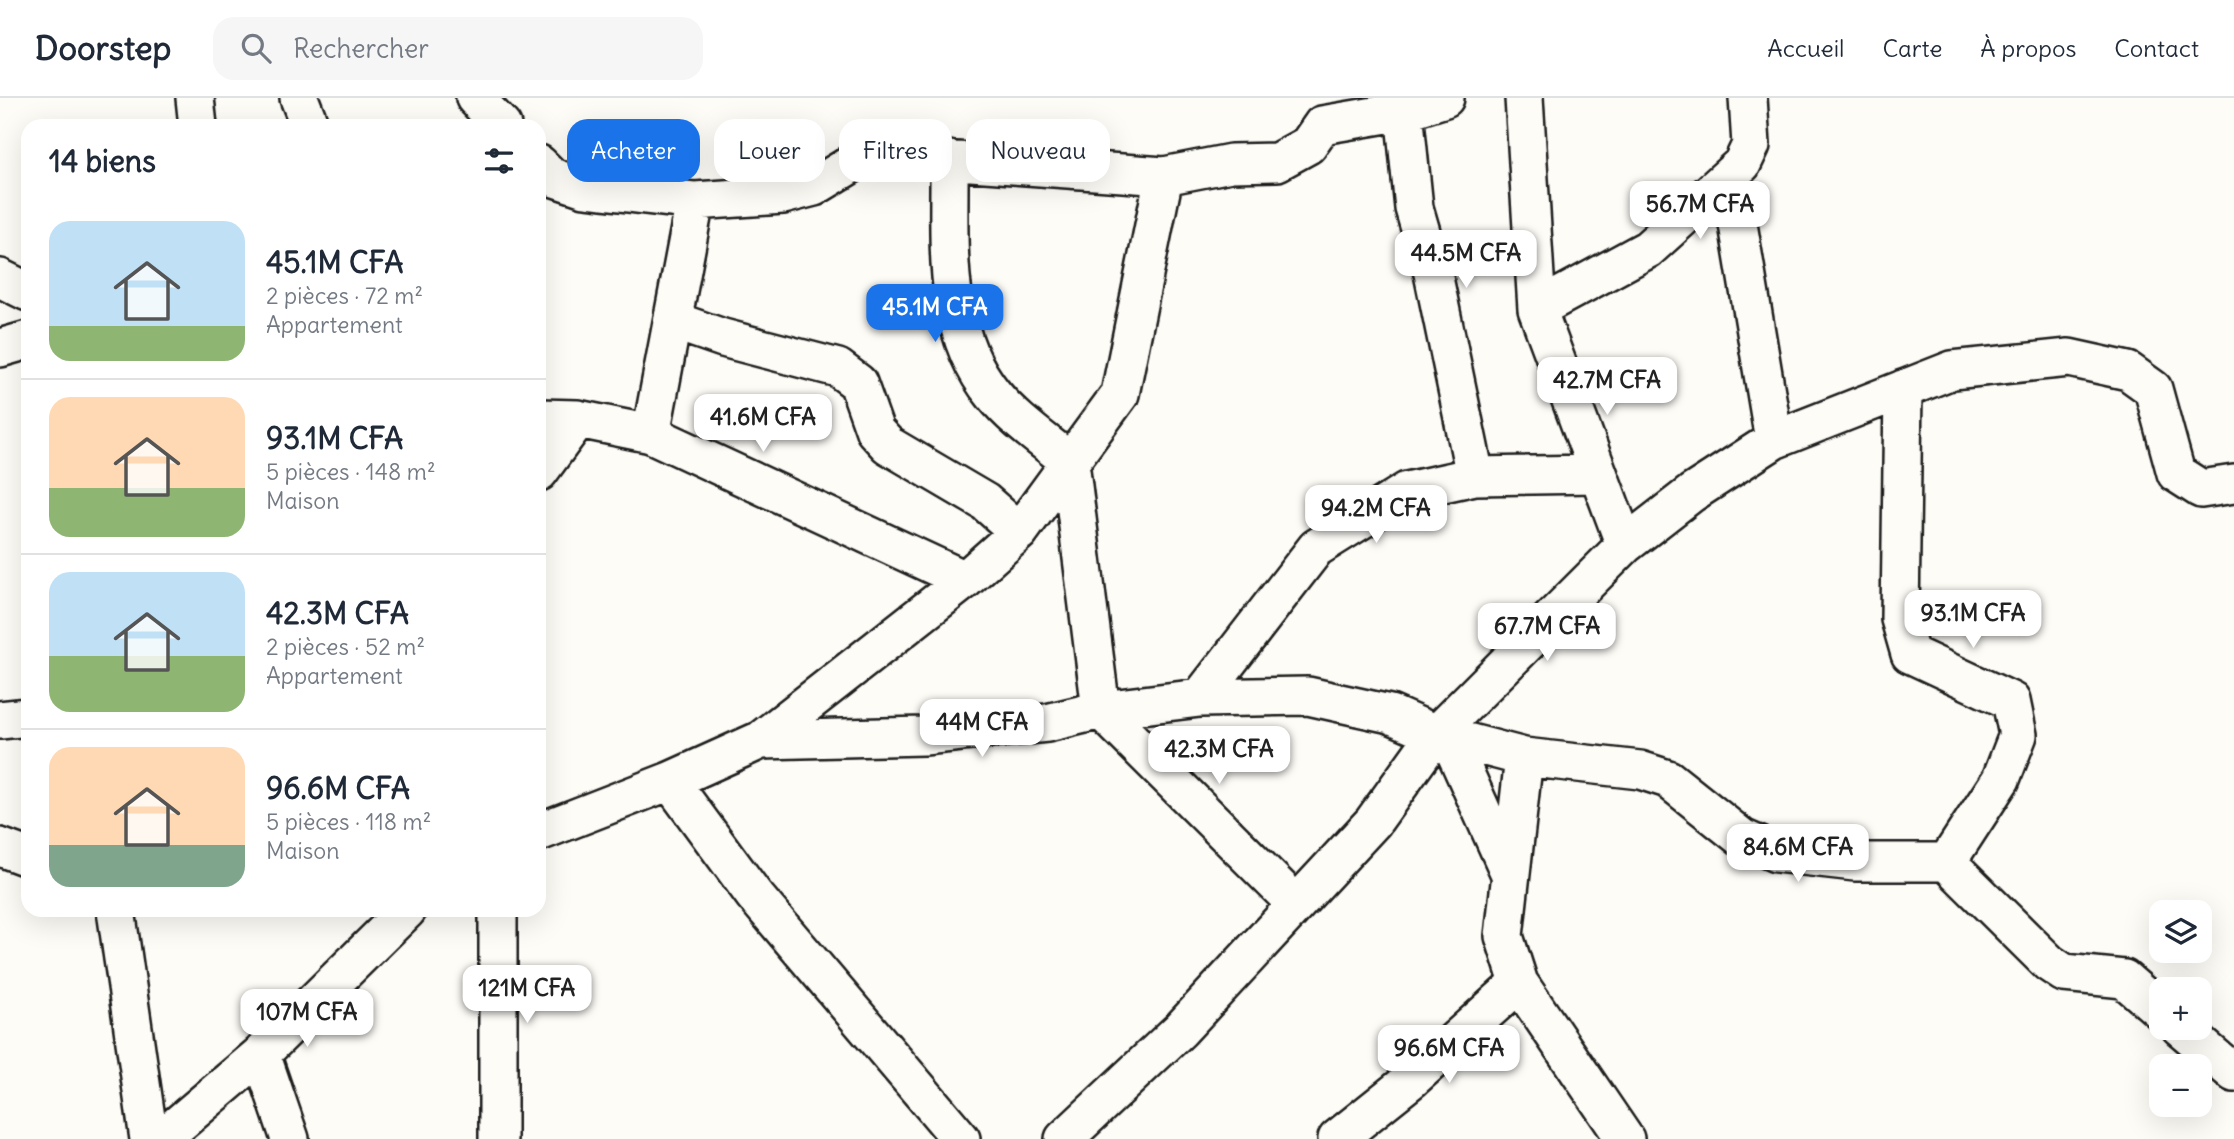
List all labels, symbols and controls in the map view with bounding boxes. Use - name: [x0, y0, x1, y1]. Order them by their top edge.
- search box: [213, 17, 703, 80]
- text: Doorstep: [35, 27, 171, 69]
- icon: search: [237, 29, 275, 67]
- text: Rechercher: [293, 32, 429, 65]
- text: Accueil: [1767, 33, 1844, 63]
- text: Carte: [1882, 33, 1942, 63]
- text: À propos: [1980, 33, 2076, 63]
- text: Contact: [2114, 33, 2199, 63]
- chip: Acheter: [567, 119, 700, 182]
- chip: Louer: [714, 119, 825, 182]
- chip: Filtres: [839, 119, 952, 182]
- chip: Nouveau: [966, 119, 1110, 182]
- text: 14 biens: [49, 142, 156, 180]
- icon: filters: [480, 142, 518, 180]
- pin: 56.7M CFA: [1620, 181, 1780, 241]
- text: 56.7M CFA: [1646, 189, 1754, 218]
- pin: 44.5M CFA: [1386, 230, 1546, 290]
- text: 44.5M CFA: [1411, 238, 1521, 267]
- text: 45.1M CFA: [266, 243, 403, 281]
- icon: home: [105, 249, 189, 333]
- text: 2 pièces · 72 m²: [266, 281, 423, 310]
- pin: 45.1M CFA: [855, 285, 1015, 344]
- text: 45.1M CFA: [882, 292, 988, 321]
- text: Appartement: [266, 310, 403, 339]
- pin: 42.7M CFA: [1527, 358, 1687, 417]
- text: 42.7M CFA: [1553, 365, 1661, 394]
- pin: 41.6M CFA: [683, 394, 843, 454]
- text: 41.6M CFA: [710, 402, 816, 431]
- text: 93.1M CFA: [266, 419, 403, 457]
- icon: home: [105, 425, 189, 509]
- text: 5 pièces · 148 m²: [266, 457, 436, 486]
- text: Maison: [266, 486, 340, 515]
- pin: 94.2M CFA: [1296, 486, 1456, 545]
- text: 94.2M CFA: [1321, 493, 1431, 522]
- pin: 93.1M CFA: [1893, 590, 2053, 650]
- text: 42.3M CFA: [266, 594, 409, 632]
- text: 93.1M CFA: [1920, 598, 2026, 627]
- icon: home: [105, 600, 189, 684]
- pin: 67.7M CFA: [1467, 603, 1627, 663]
- text: 67.7M CFA: [1494, 611, 1600, 640]
- text: 2 pièces · 52 m²: [266, 632, 425, 661]
- text: Appartement: [266, 661, 403, 690]
- pin: 44M CFA: [917, 700, 1047, 759]
- text: 44M CFA: [936, 707, 1028, 736]
- pin: 42.3M CFA: [1139, 726, 1299, 786]
- text: 42.3M CFA: [1164, 734, 1274, 763]
- text: 96.6M CFA: [266, 769, 410, 807]
- icon: home: [105, 775, 189, 859]
- text: 5 pièces · 118 m²: [266, 807, 431, 836]
- pin: 84.6M CFA: [1718, 824, 1878, 884]
- text: 84.6M CFA: [1743, 832, 1853, 861]
- text: Maison: [266, 836, 340, 865]
- map controls: [2149, 900, 2212, 1117]
- button: layers: [2149, 900, 2212, 963]
- pin: 121M CFA: [455, 965, 599, 1025]
- text: 121M CFA: [479, 973, 575, 1002]
- button: +: [2149, 977, 2212, 1040]
- pin: 107M CFA: [235, 990, 379, 1049]
- text: 107M CFA: [256, 997, 358, 1026]
- pin: 96.6M CFA: [1369, 1026, 1529, 1085]
- text: 96.6M CFA: [1394, 1033, 1504, 1062]
- button: −: [2149, 1054, 2212, 1117]

